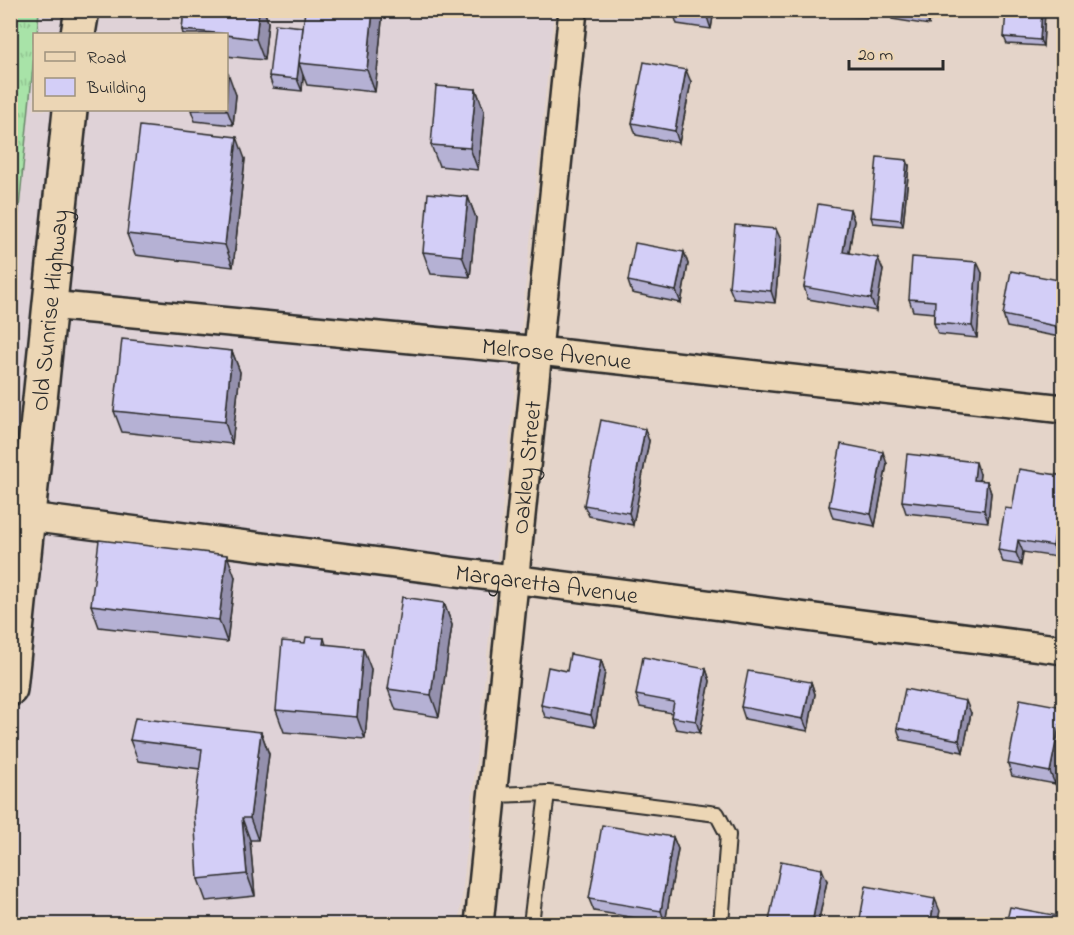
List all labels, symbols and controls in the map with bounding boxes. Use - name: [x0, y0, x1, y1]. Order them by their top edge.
- legend: [33, 33, 228, 111]
- scale bar: [849, 33, 944, 71]
- text: 20 m: [858, 43, 893, 69]
- text: Road: [87, 46, 126, 72]
- text: Building: [86, 76, 146, 103]
- street label: Old Sunrise Highway: [24, 208, 81, 413]
- street label: Melrose Avenue: [480, 331, 633, 381]
- street label: Oakley Street: [504, 399, 553, 536]
- street label: Margaretta Avenue: [453, 557, 640, 615]

